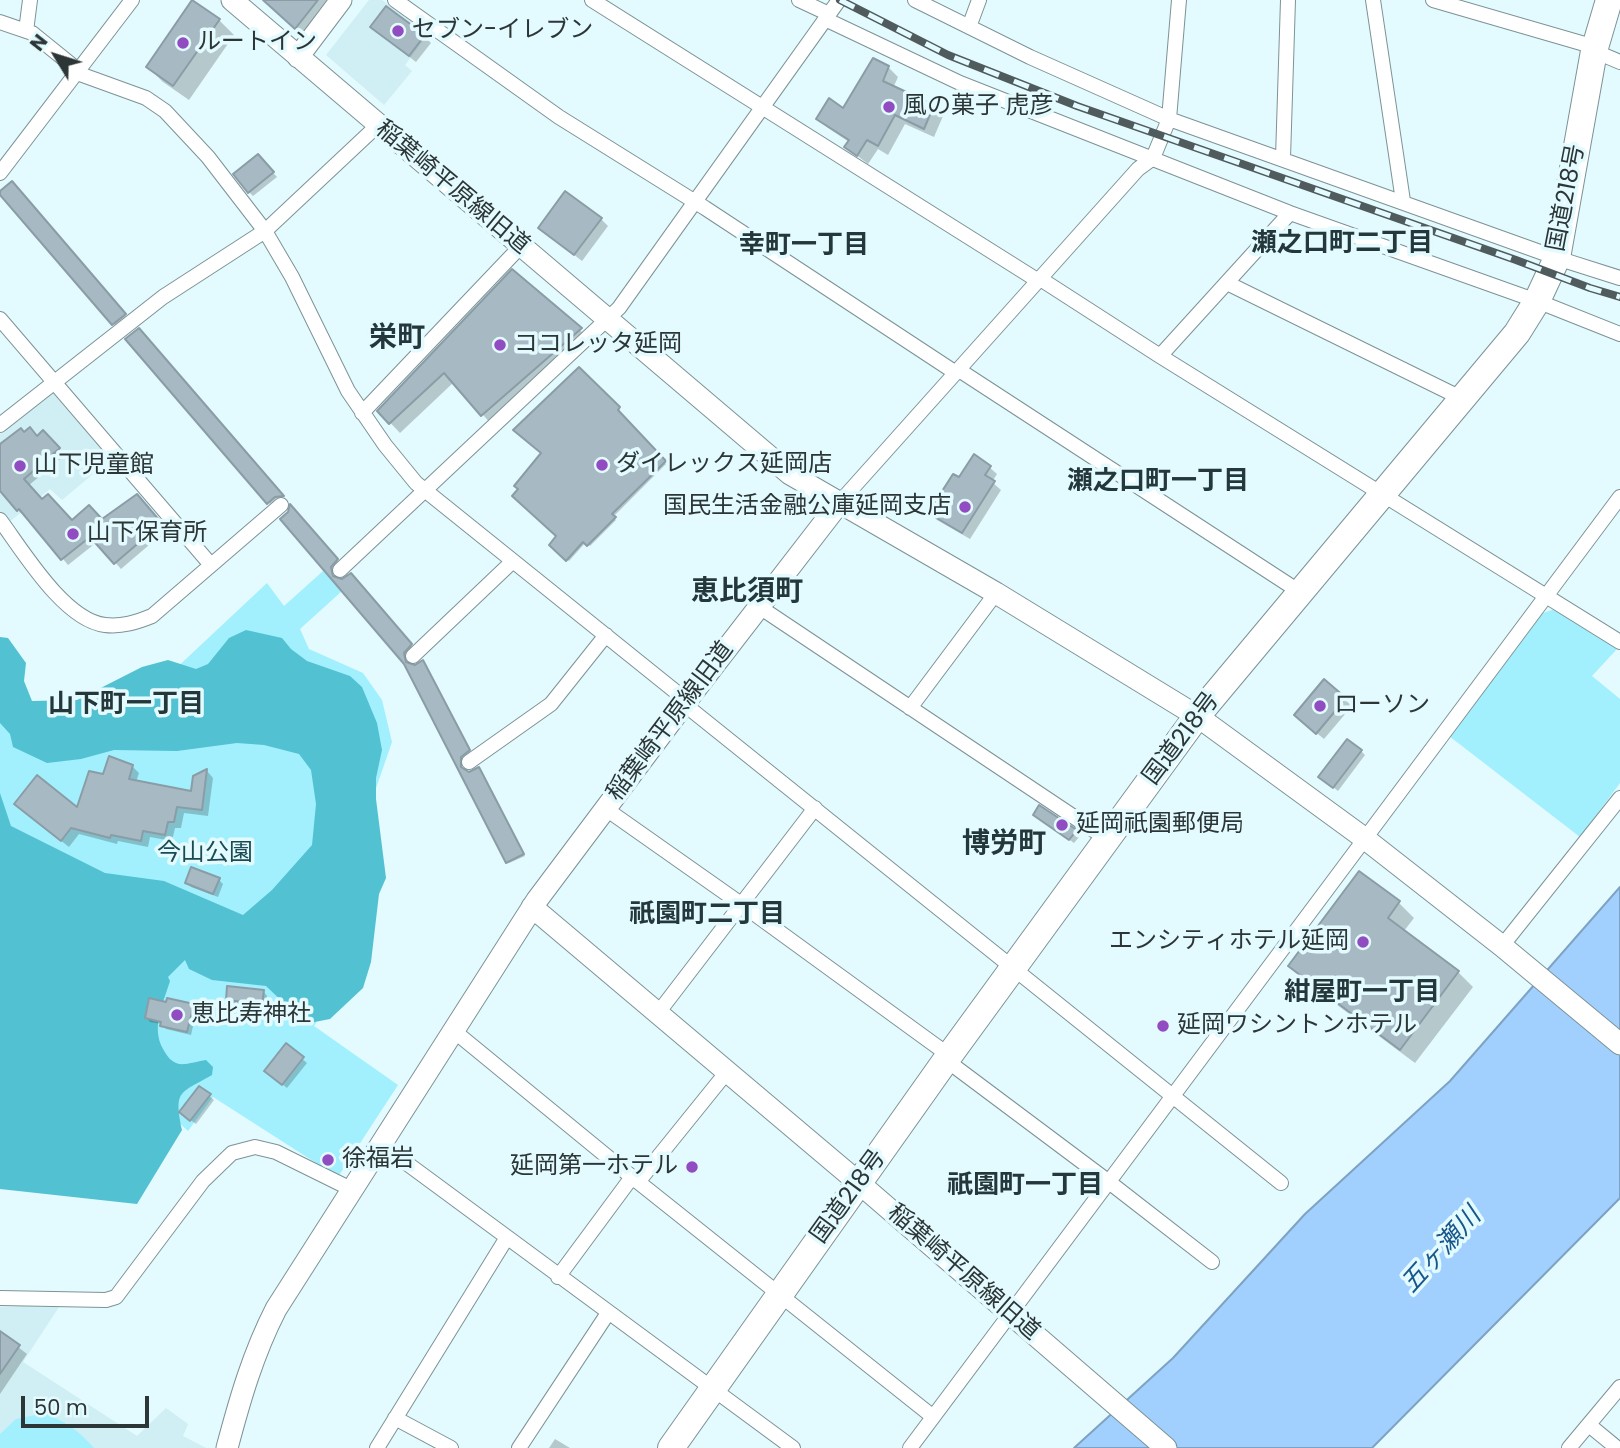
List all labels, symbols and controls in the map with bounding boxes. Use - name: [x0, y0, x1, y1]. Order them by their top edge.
- place label: セブン-イレブン: [412, 17, 593, 45]
- north arrow: [21, 21, 91, 91]
- marker: セブン-イレブン: [390, 23, 406, 39]
- text: N: [24, 29, 54, 57]
- place label: ルートイン: [197, 29, 317, 57]
- marker: ルートイン: [175, 35, 191, 51]
- place label: 風の菓子 虎彦: [903, 93, 1053, 121]
- marker: 風の菓子 虎彦: [881, 99, 897, 115]
- street label: 稲葉崎平原線旧道: [369, 115, 535, 261]
- street label: 国道218号: [1543, 142, 1591, 254]
- district label: 瀬之口町二丁目: [1251, 228, 1433, 260]
- district label: 幸町一丁目: [739, 230, 869, 262]
- district label: 栄町: [369, 322, 425, 356]
- place label: ココレッタ延岡: [514, 331, 682, 359]
- marker: ココレッタ延岡: [492, 337, 508, 353]
- place label: ダイレックス延岡店: [616, 451, 832, 479]
- place label: 山下児童館: [34, 452, 154, 480]
- marker: ダイレックス延岡店: [594, 457, 610, 473]
- marker: 山下児童館: [12, 458, 28, 474]
- district label: 瀬之口町一丁目: [1067, 466, 1249, 498]
- place label: 国民生活金融公庫延岡支店: [663, 493, 951, 521]
- marker: 国民生活金融公庫延岡支店: [957, 499, 973, 515]
- place label: 山下保育所: [87, 520, 207, 548]
- marker: 山下保育所: [65, 526, 81, 542]
- district label: 恵比須町: [691, 576, 803, 610]
- street label: 稲葉崎平原線旧道: [602, 637, 740, 807]
- street label: 国道218号: [1138, 687, 1226, 791]
- district label: 山下町一丁目: [48, 689, 204, 721]
- place label: ローソン: [1334, 692, 1430, 720]
- marker: ローソン: [1312, 698, 1328, 714]
- place label: 延岡祇園郵便局: [1076, 811, 1244, 839]
- marker: 延岡祇園郵便局: [1054, 817, 1070, 833]
- district label: 博労町: [962, 828, 1046, 862]
- park label: 今山公園: [157, 840, 253, 868]
- district label: 祇園町二丁目: [629, 899, 785, 931]
- place label: エンシティホテル延岡: [1109, 928, 1349, 956]
- marker: エンシティホテル延岡: [1355, 934, 1371, 950]
- district label: 紺屋町一丁目: [1284, 977, 1440, 1009]
- place label: 恵比寿神社: [191, 1001, 311, 1029]
- marker: 恵比寿神社: [169, 1007, 185, 1023]
- place label: 延岡ワシントンホテル: [1177, 1012, 1417, 1040]
- marker: 延岡ワシントンホテル: [1155, 1018, 1171, 1034]
- street label: 国道218号: [805, 1145, 893, 1249]
- place label: 徐福岩: [342, 1146, 414, 1174]
- marker: 徐福岩: [320, 1152, 336, 1168]
- place label: 延岡第一ホテル: [510, 1153, 678, 1181]
- marker: 延岡第一ホテル: [684, 1159, 700, 1175]
- district label: 祇園町一丁目: [947, 1170, 1103, 1202]
- street label: 稲葉崎平原線旧道: [881, 1199, 1045, 1347]
- water label: 五ヶ瀬川: [1396, 1202, 1488, 1300]
- scale bar: [24, 1382, 152, 1426]
- text: 50 m: [34, 1393, 88, 1422]

